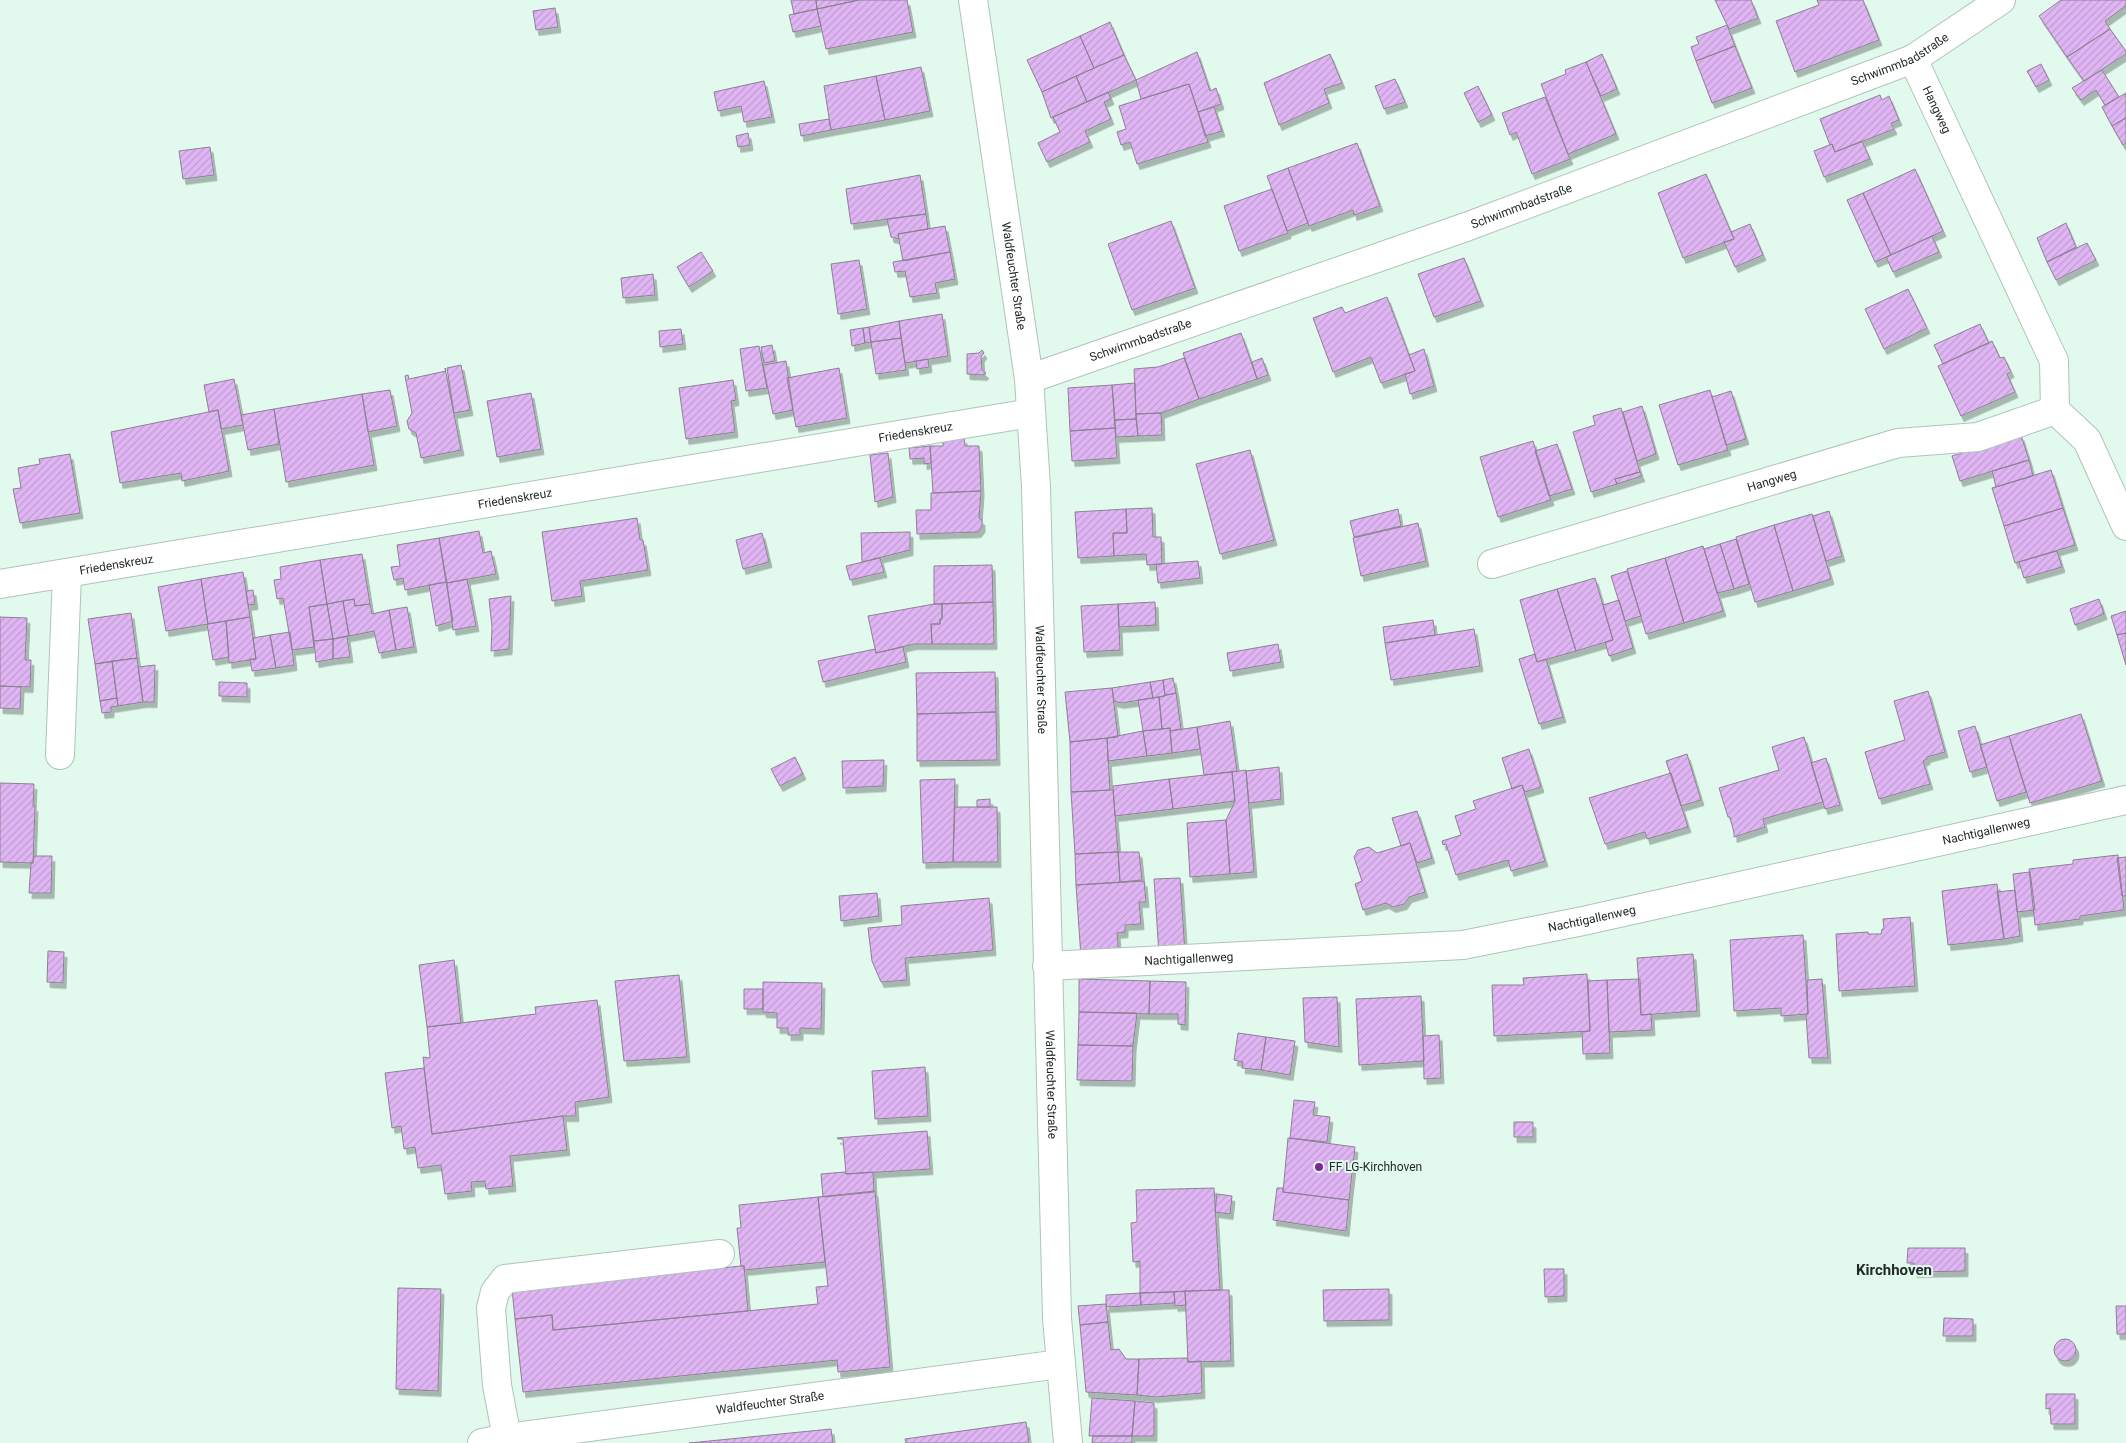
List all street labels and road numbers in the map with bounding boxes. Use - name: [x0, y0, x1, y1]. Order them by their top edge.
- street label: Schwimmbadstraße: [1849, 30, 1951, 89]
- street label: Hangweg: [1920, 84, 1954, 136]
- street label: Schwimmbadstraße: [1469, 181, 1574, 232]
- street label: Waldfeuchter Straße: [999, 221, 1029, 331]
- street label: Schwimmbadstraße: [1088, 316, 1193, 364]
- street label: Friedenskreuz: [877, 419, 954, 445]
- street label: Hangweg: [1746, 467, 1798, 495]
- street label: Friedenskreuz: [477, 486, 553, 512]
- street label: Friedenskreuz: [78, 552, 155, 578]
- street label: Waldfeuchter Straße: [1032, 625, 1049, 734]
- street label: Nachtigallenweg: [1941, 815, 2031, 848]
- street label: Nachtigallenweg: [1547, 902, 1637, 935]
- street label: Nachtigallenweg: [1144, 950, 1234, 968]
- street label: Waldfeuchter Straße: [1043, 1030, 1059, 1139]
- street label: Waldfeuchter Straße: [715, 1389, 825, 1417]

